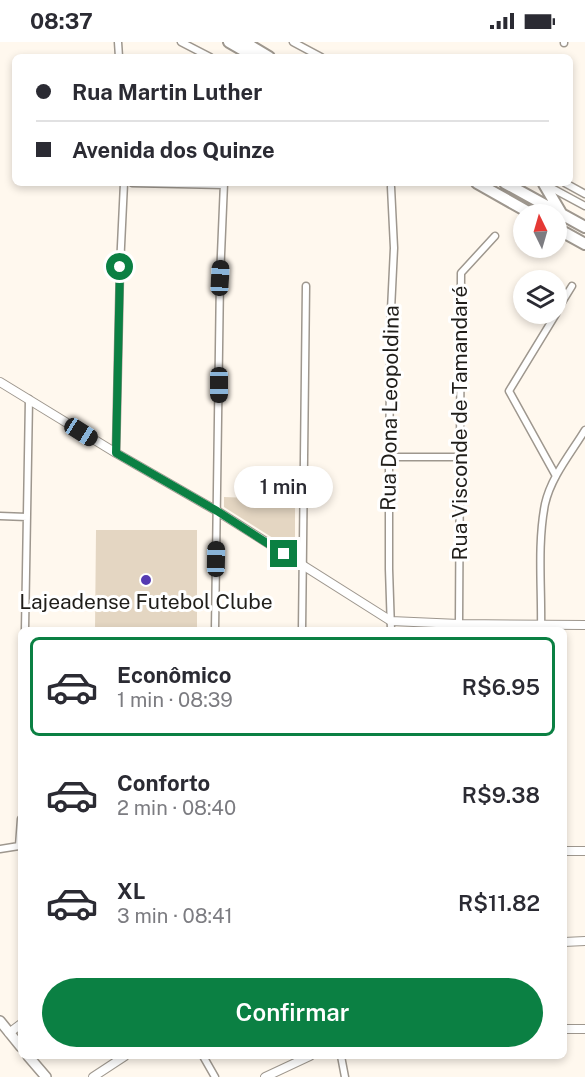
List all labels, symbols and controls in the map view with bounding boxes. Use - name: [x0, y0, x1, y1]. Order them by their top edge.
- text: 08:37: [30, 8, 93, 34]
- text: Rua Martin Luther: [72, 79, 262, 105]
- text: Avenida dos Quinze: [72, 137, 275, 163]
- north arrow: [513, 204, 567, 258]
- map controls: [513, 204, 567, 324]
- route start: [106, 253, 133, 280]
- car: [210, 260, 230, 296]
- button: layers: [513, 270, 567, 324]
- street label: Rua Visconde de Tamandaré: [447, 285, 472, 561]
- street label: Rua Dona Leopoldina: [375, 305, 404, 511]
- car: [210, 367, 228, 403]
- car: [61, 415, 101, 449]
- callout: 1 min: [234, 467, 334, 509]
- text: 1 min: [260, 475, 307, 499]
- route end: [270, 540, 297, 567]
- car: [207, 541, 225, 577]
- marker: Lajeadense Futebol Clube: [139, 573, 153, 587]
- place label: Lajeadense Futebol Clube: [19, 589, 273, 614]
- icon: car: [45, 660, 99, 714]
- text: Econômico: [117, 662, 232, 688]
- text: R$6.95: [462, 674, 540, 700]
- text: 1 min · 08:39: [117, 688, 233, 712]
- icon: car: [45, 768, 99, 822]
- text: Conforto: [117, 770, 210, 796]
- text: R$9.38: [462, 782, 540, 808]
- text: 2 min · 08:40: [117, 796, 236, 820]
- icon: car: [45, 876, 99, 930]
- text: XL: [117, 878, 145, 904]
- text: R$11.82: [458, 890, 540, 916]
- text: 3 min · 08:41: [117, 904, 233, 928]
- button: Confirmar: [42, 978, 543, 1047]

